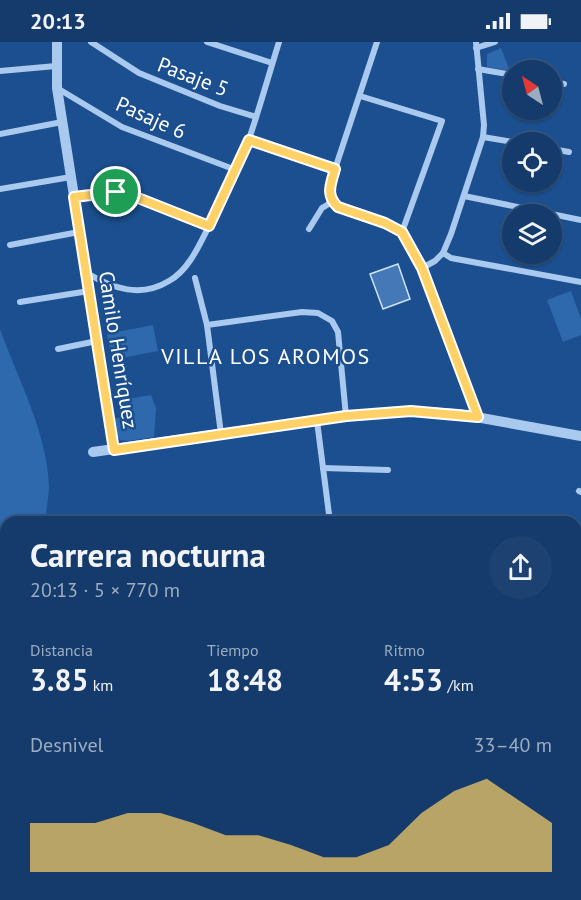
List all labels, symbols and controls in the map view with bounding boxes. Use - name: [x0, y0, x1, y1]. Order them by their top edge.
- text: 20:13: [30, 7, 86, 35]
- street label: Pasaje 5: [154, 51, 233, 102]
- north arrow: [502, 60, 562, 120]
- map controls: [502, 60, 562, 264]
- street label: Pasaje 6: [112, 90, 191, 145]
- button: locate: [502, 132, 562, 192]
- pin: [90, 166, 141, 217]
- icon: arrive: [99, 175, 132, 208]
- button: layers: [502, 204, 562, 264]
- street label: Camilo Henríquez: [93, 269, 144, 431]
- district label: VILLA LOS AROMOS: [160, 342, 371, 370]
- text: Carrera nocturna: [30, 533, 266, 576]
- button: share: [489, 536, 552, 599]
- text: 20:13 · 5 × 770 m: [30, 577, 180, 603]
- text: Distancia: [30, 640, 93, 660]
- text: Tiempo: [207, 640, 259, 660]
- text: Ritmo: [384, 640, 425, 660]
- text: 3.85: [30, 660, 88, 699]
- text: 18:48: [207, 660, 283, 699]
- text: 4:53: [384, 660, 443, 699]
- text: km: [88, 675, 113, 695]
- text: /km: [443, 675, 474, 695]
- text: Desnivel: [30, 732, 103, 758]
- text: 33–40 m: [474, 732, 552, 758]

